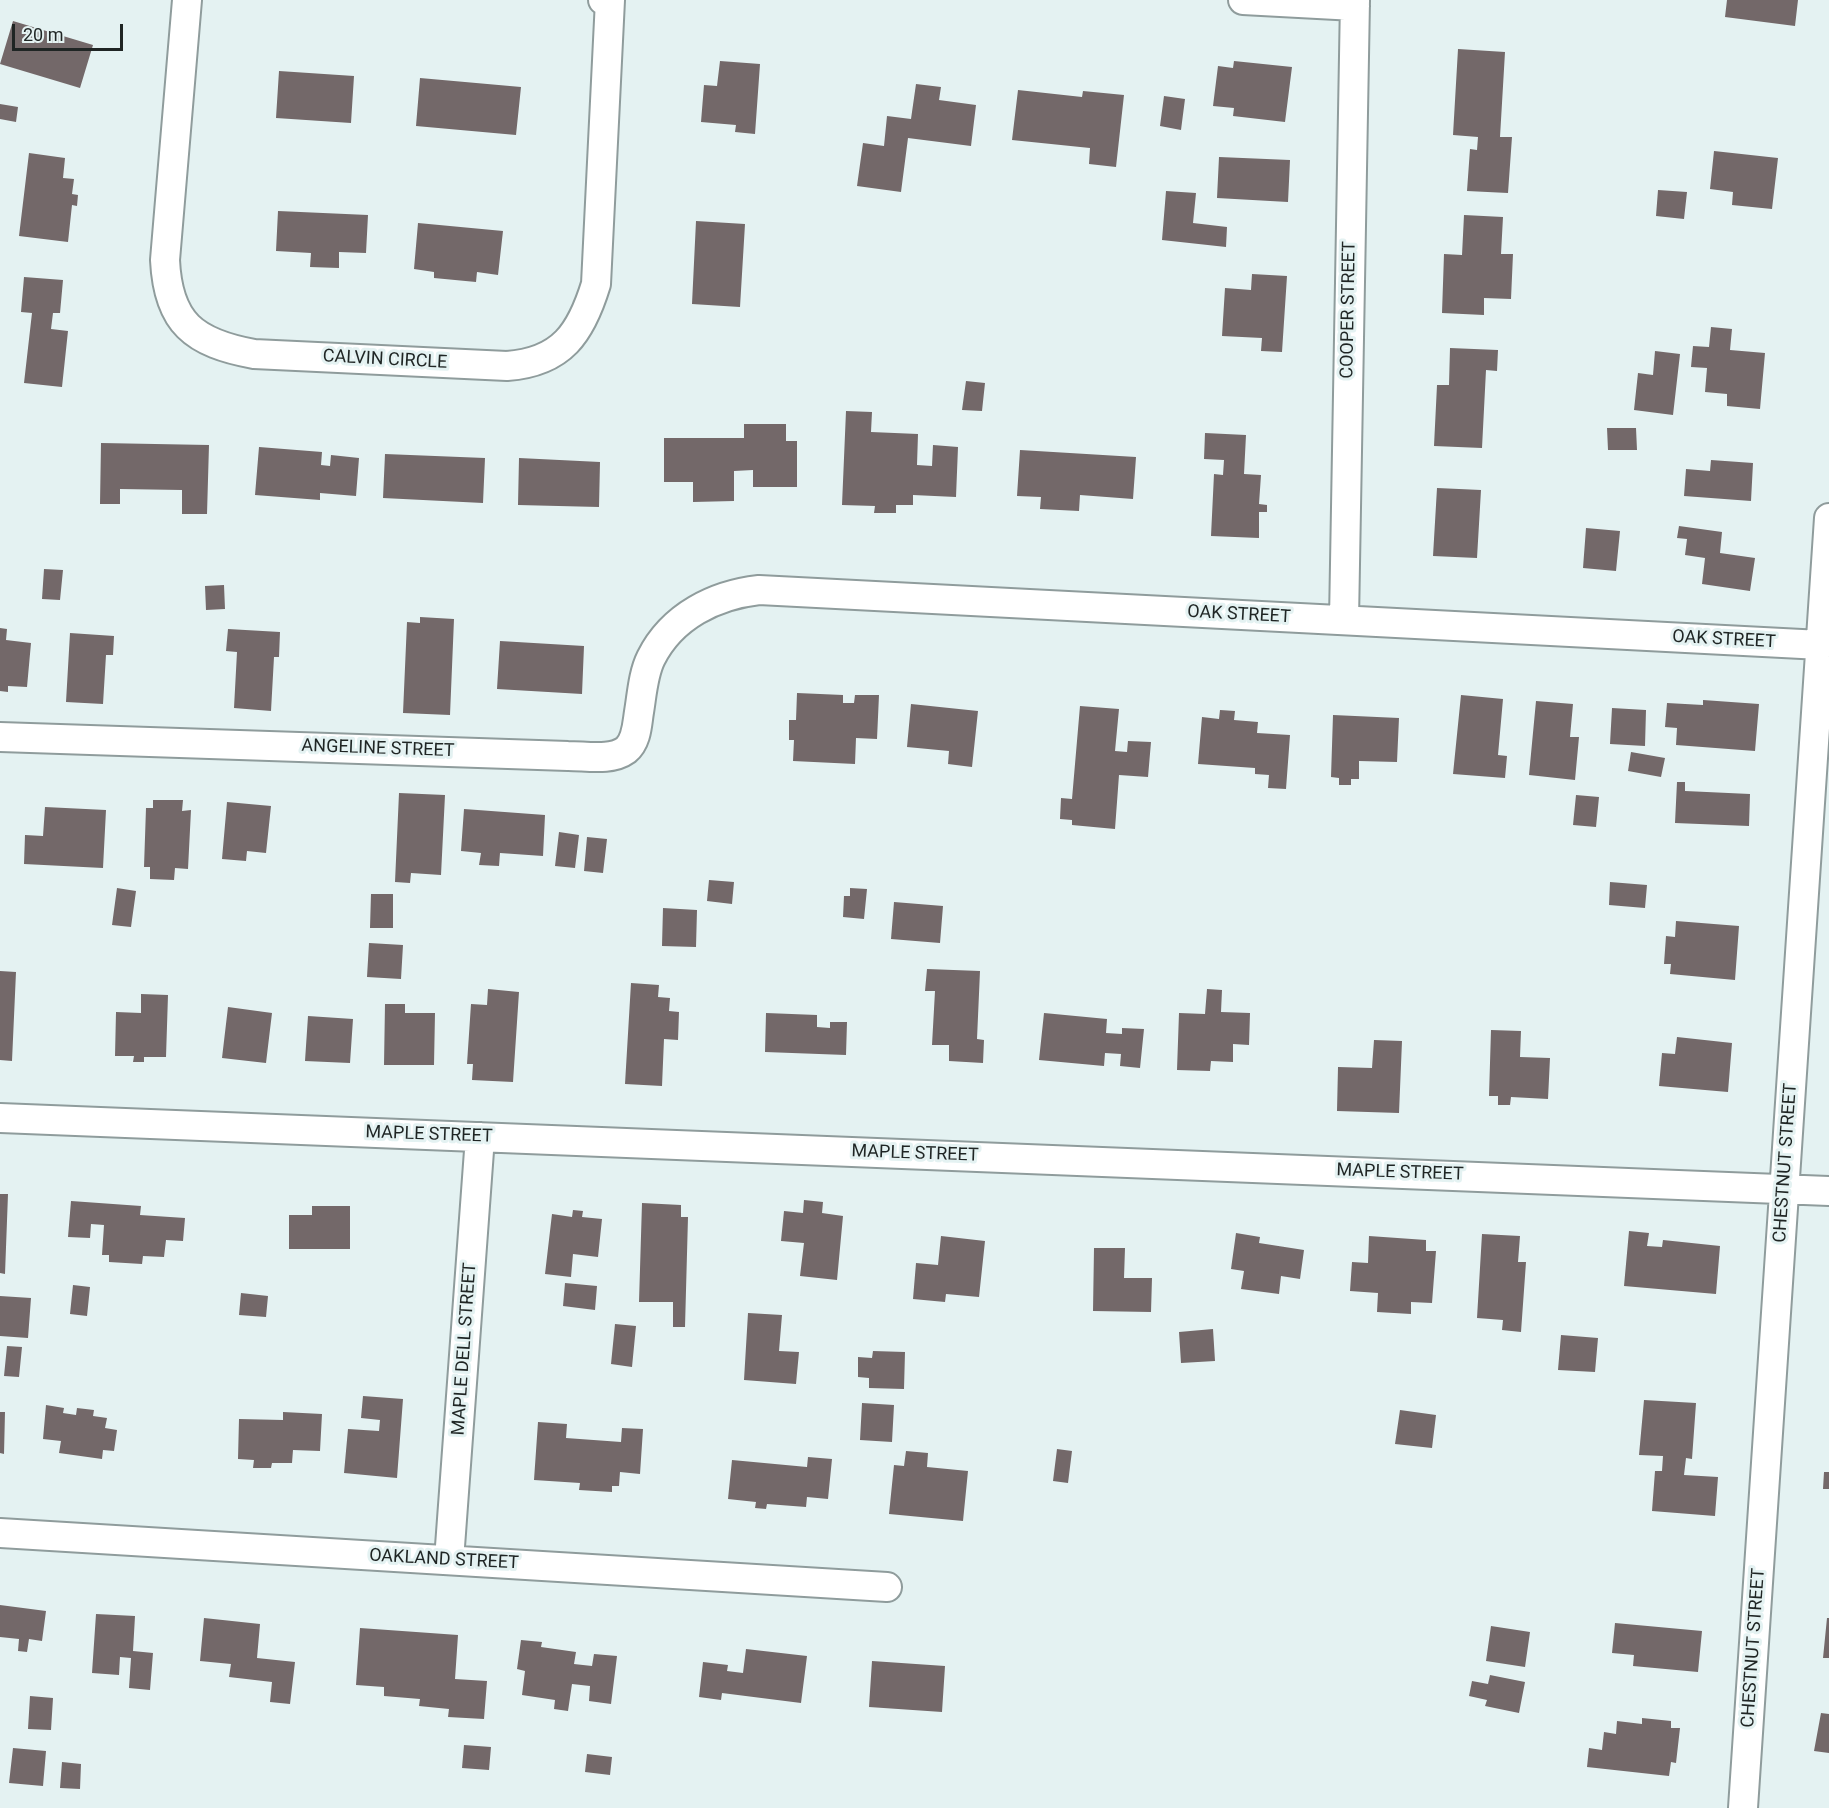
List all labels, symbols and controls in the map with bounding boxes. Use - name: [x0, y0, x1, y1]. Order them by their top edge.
- scale bar: [15, 12, 126, 50]
- text: 20 m: [23, 24, 63, 45]
- street label: COOPER STREET: [1337, 241, 1361, 379]
- street label: CALVIN CIRCLE: [322, 346, 448, 374]
- street label: OAK STREET: [1187, 602, 1291, 628]
- street label: OAK STREET: [1672, 627, 1776, 653]
- street label: ANGELINE STREET: [301, 736, 455, 762]
- street label: CHESTNUT STREET: [1770, 1083, 1802, 1243]
- street label: MAPLE STREET: [365, 1122, 493, 1148]
- street label: MAPLE STREET: [851, 1141, 979, 1167]
- street label: MAPLE STREET: [1336, 1160, 1464, 1186]
- street label: MAPLE DELL STREET: [448, 1262, 482, 1436]
- street label: OAKLAND STREET: [369, 1545, 519, 1575]
- street label: CHESTNUT STREET: [1738, 1568, 1770, 1728]

